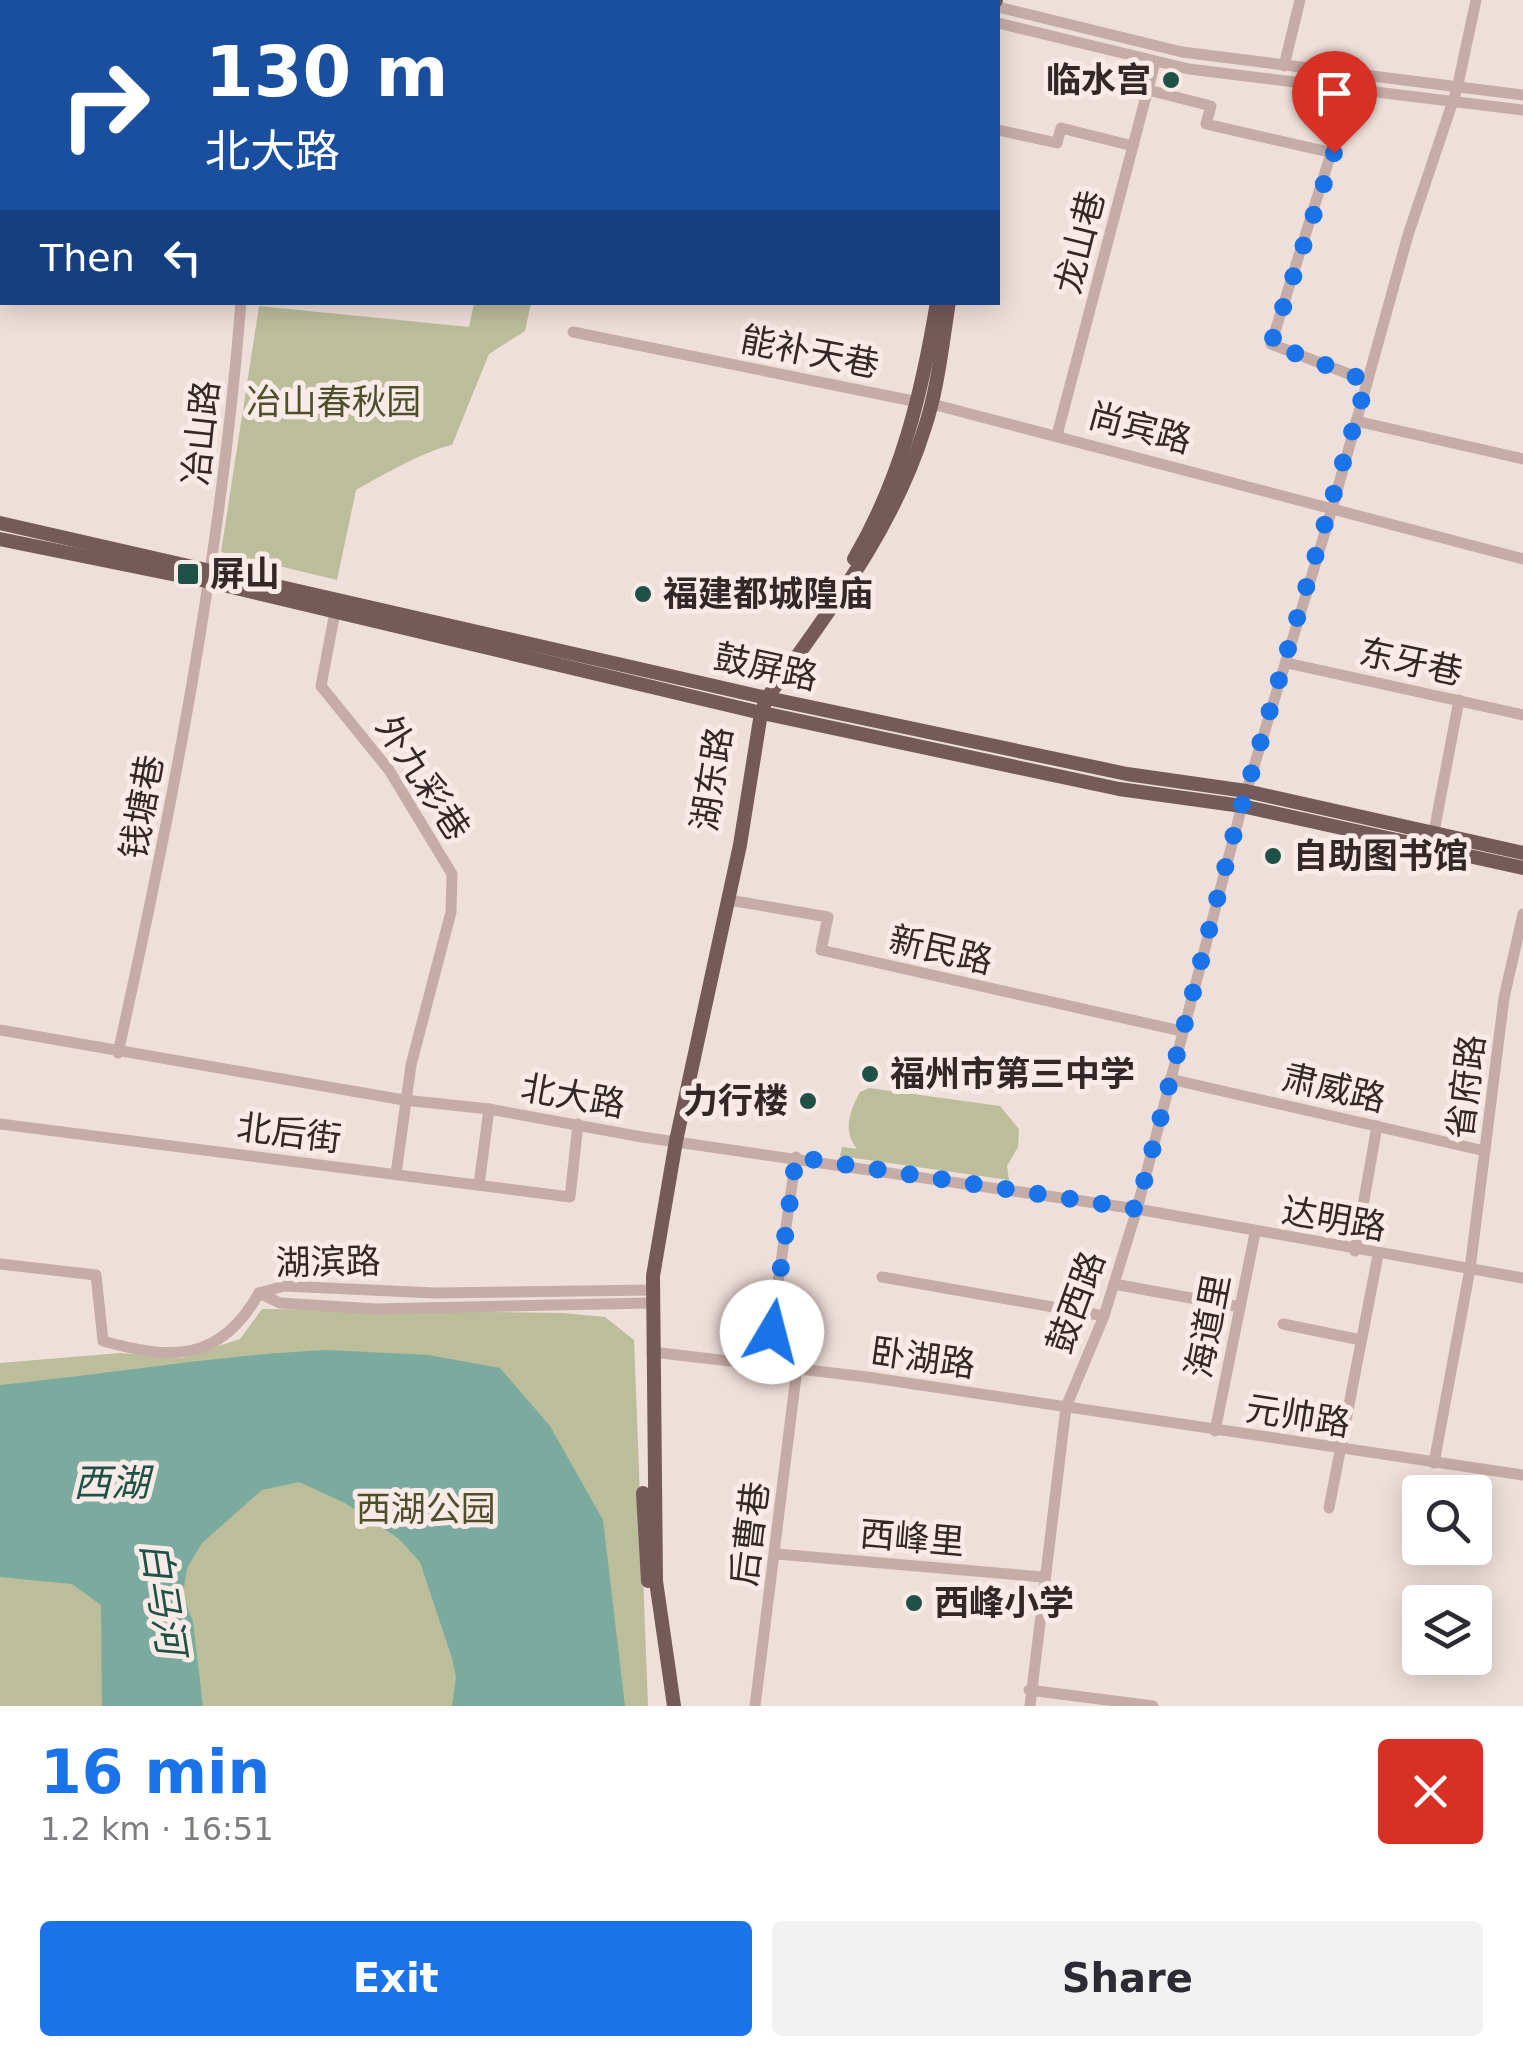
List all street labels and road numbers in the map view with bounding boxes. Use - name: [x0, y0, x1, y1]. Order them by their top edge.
- street label: 龙山巷: [1048, 186, 1112, 298]
- street label: 能补天巷: [737, 319, 883, 385]
- street label: 冶山路: [176, 379, 226, 487]
- street label: 尚宾路: [1084, 395, 1196, 461]
- street label: 东牙巷: [1355, 632, 1467, 692]
- street label: 鼓屏路: [710, 637, 822, 697]
- street label: 外九彩巷: [368, 708, 478, 848]
- street label: 湖东路: [684, 724, 740, 834]
- street label: 钱塘巷: [113, 752, 171, 862]
- street label: 新民路: [885, 919, 997, 981]
- street label: 省府路: [1440, 1032, 1492, 1142]
- street label: 肃威路: [1278, 1057, 1390, 1119]
- street label: 北大路: [518, 1067, 628, 1125]
- street label: 北后街: [234, 1107, 344, 1159]
- street label: 达明路: [1279, 1190, 1389, 1248]
- street label: 湖滨路: [275, 1241, 381, 1283]
- street label: 鼓西路: [1039, 1246, 1113, 1358]
- street label: 海道里: [1178, 1271, 1238, 1381]
- street label: 卧湖路: [868, 1331, 978, 1385]
- street label: 元帅路: [1243, 1388, 1353, 1444]
- street label: 后曹巷: [724, 1479, 776, 1589]
- street label: 西峰里: [858, 1513, 966, 1563]

